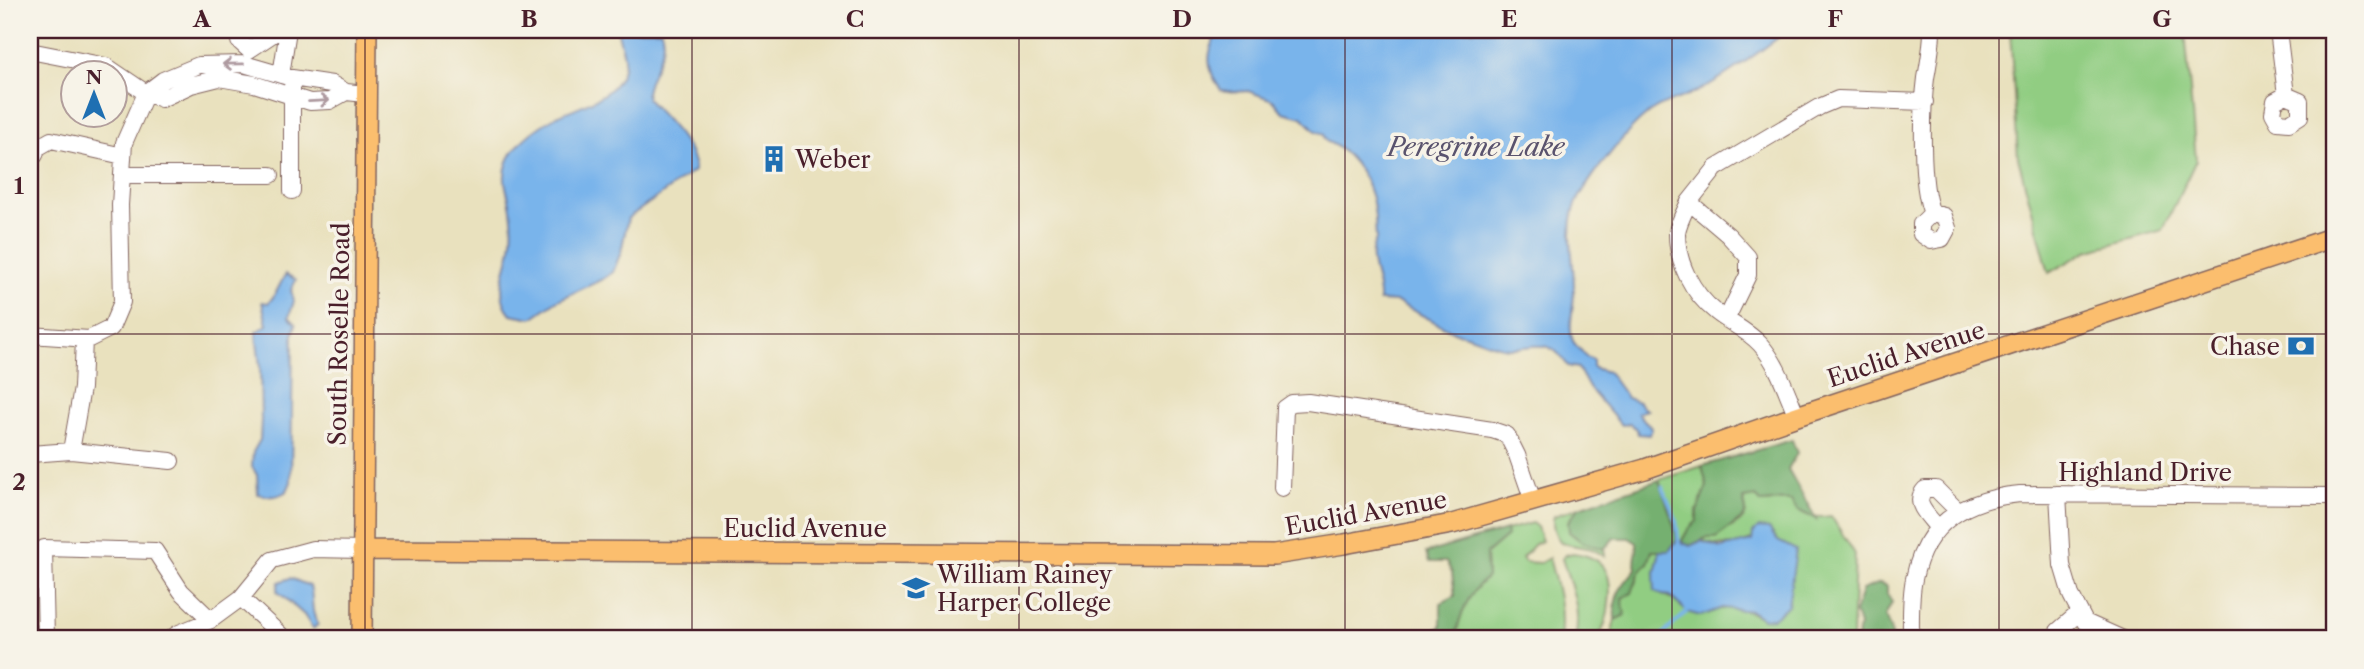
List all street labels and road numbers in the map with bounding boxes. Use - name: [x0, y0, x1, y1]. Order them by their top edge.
- street label: South Roselle Road: [323, 222, 355, 446]
- street label: Euclid Avenue: [1824, 315, 1988, 393]
- street label: Highland Drive: [2058, 458, 2232, 487]
- street label: Euclid Avenue: [1283, 485, 1449, 541]
- street label: Euclid Avenue: [723, 514, 887, 543]

